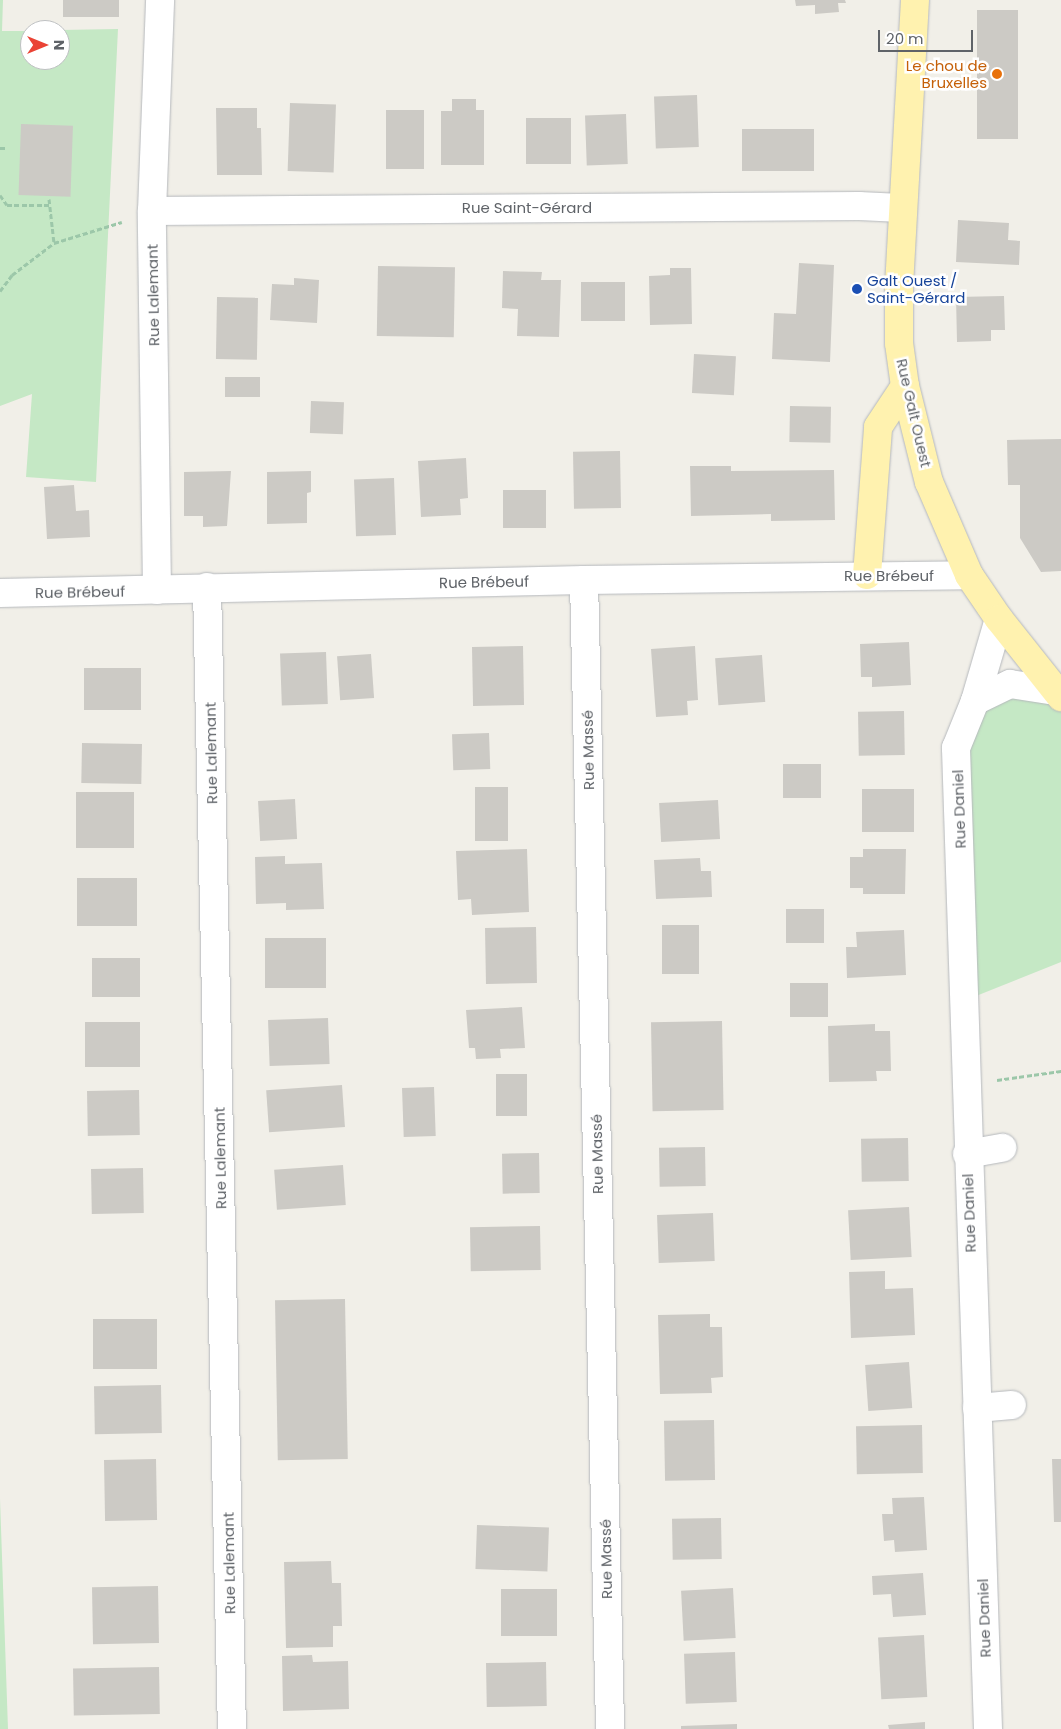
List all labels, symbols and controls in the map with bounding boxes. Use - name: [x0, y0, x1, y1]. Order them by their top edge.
- north arrow: [20, 20, 70, 70]
- scale bar: [881, 20, 976, 52]
- text: 20 m: [886, 28, 924, 49]
- text: N: [49, 40, 69, 50]
- place label: Le chou de Bruxelles: [906, 56, 987, 91]
- marker: Le chou de Bruxelles: [991, 68, 1003, 80]
- street label: Rue Saint-Gérard: [462, 199, 592, 217]
- street label: Rue Lalemant: [143, 244, 163, 346]
- place label: Galt Ouest / Saint-Gérard: [867, 271, 965, 306]
- marker: Galt Ouest / Saint-Gérard: [851, 283, 863, 295]
- street label: Rue Galt Ouest: [893, 357, 935, 469]
- street label: Rue Brébeuf: [844, 567, 934, 585]
- street label: Rue Brébeuf: [439, 572, 529, 592]
- street label: Rue Brébeuf: [35, 582, 125, 602]
- street label: Rue Lalemant: [201, 702, 221, 804]
- street label: Rue Massé: [578, 710, 598, 790]
- street label: Rue Daniel: [949, 769, 969, 849]
- street label: Rue Lalemant: [210, 1107, 230, 1209]
- street label: Rue Massé: [587, 1114, 607, 1194]
- street label: Rue Daniel: [959, 1173, 979, 1253]
- street label: Rue Lalemant: [219, 1512, 239, 1614]
- street label: Rue Massé: [596, 1519, 616, 1599]
- street label: Rue Daniel: [974, 1578, 994, 1658]

